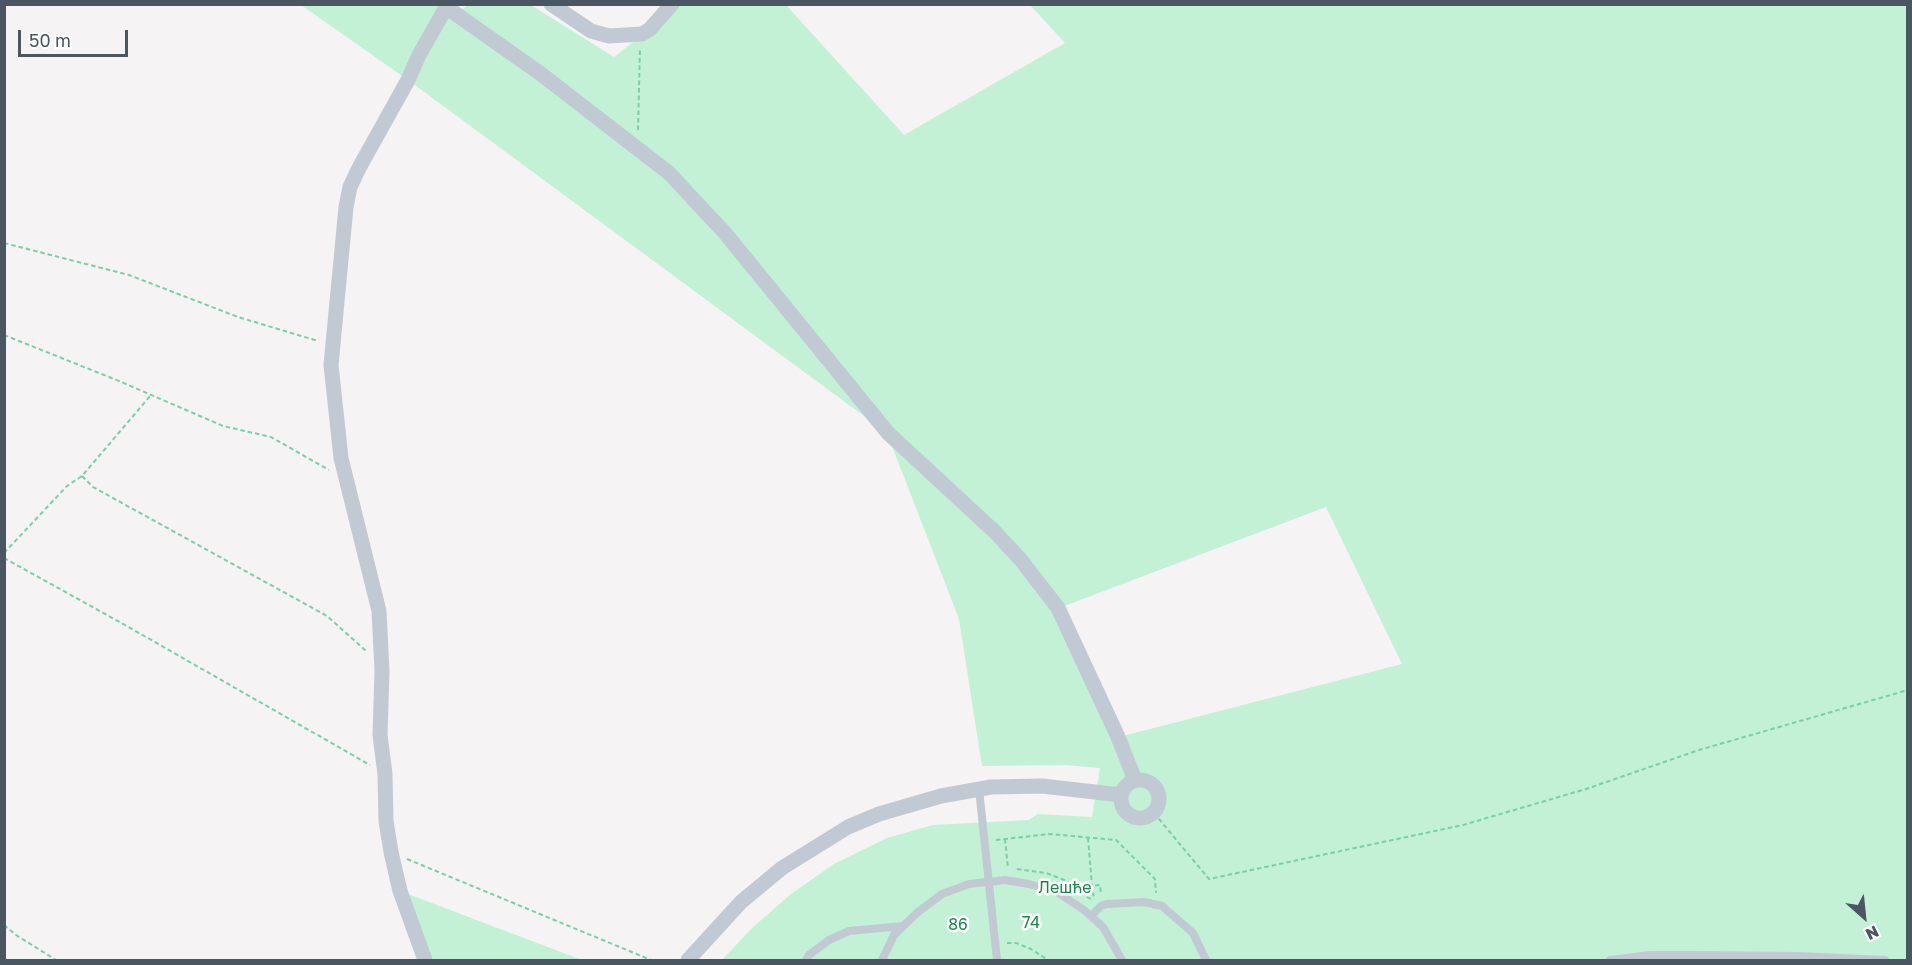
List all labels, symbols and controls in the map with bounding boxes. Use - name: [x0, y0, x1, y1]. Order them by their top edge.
- scale bar: [21, 18, 130, 56]
- text: 50 m: [29, 29, 71, 51]
- park label: Лешће: [1039, 878, 1091, 898]
- north arrow: [1834, 887, 1894, 947]
- park label: 74: [1022, 913, 1040, 933]
- park label: 86: [948, 915, 968, 935]
- text: N: [1862, 921, 1882, 945]

